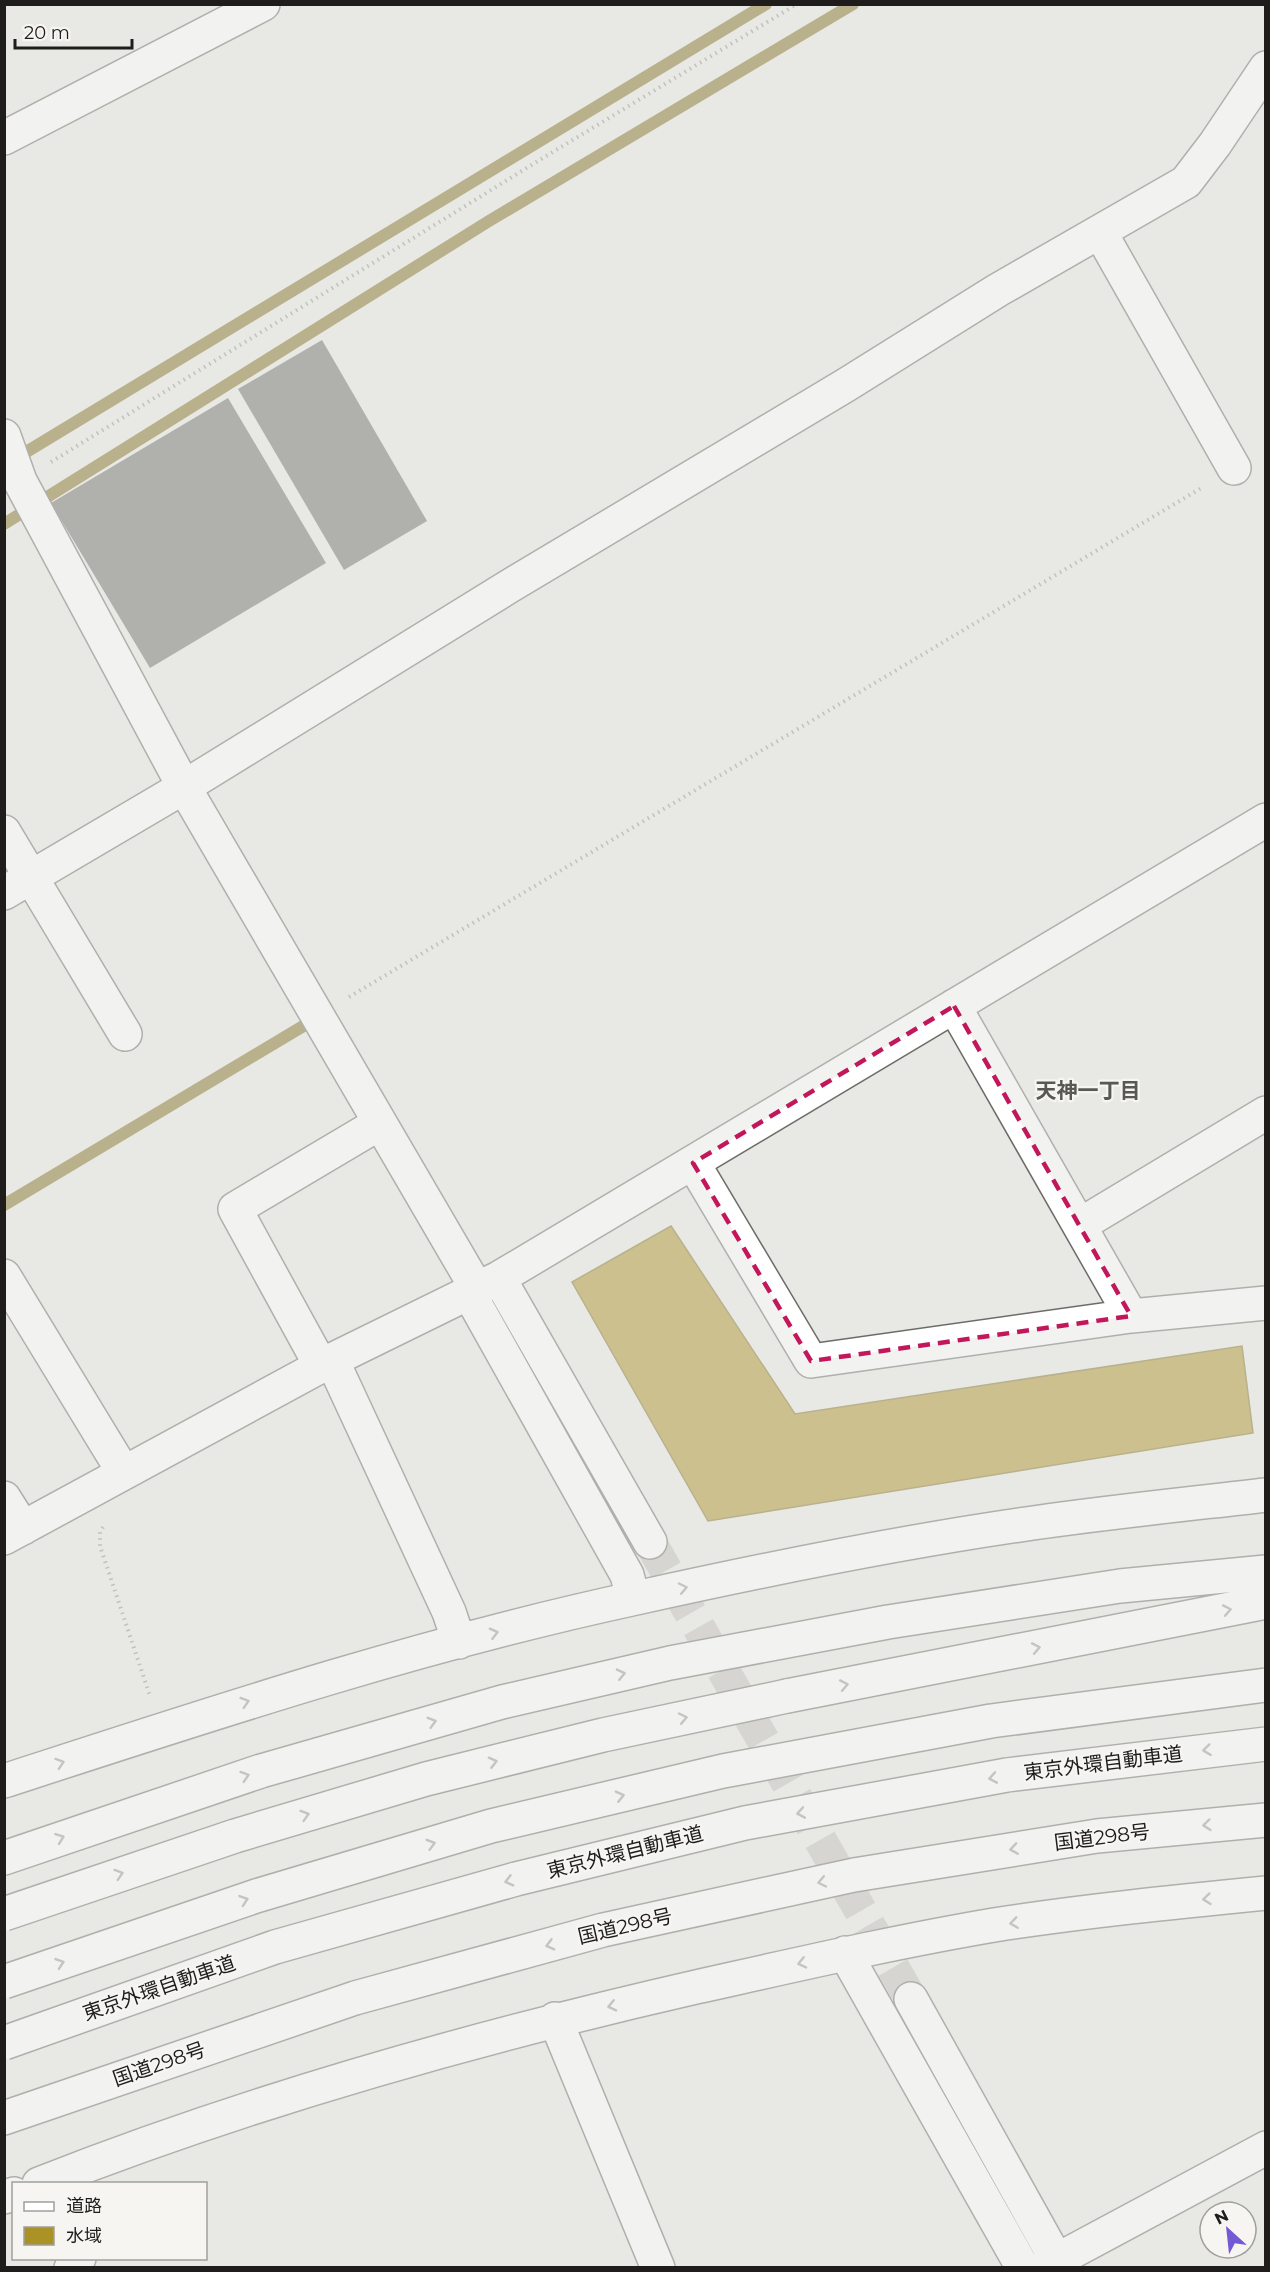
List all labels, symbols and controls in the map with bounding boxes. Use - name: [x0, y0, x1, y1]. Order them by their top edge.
- scale bar: [15, 12, 132, 50]
- text: 20 m: [24, 22, 70, 44]
- district label: 天神一丁目: [1036, 1078, 1141, 1103]
- one-way arrow: [678, 1582, 688, 1595]
- one-way arrow: [1222, 1604, 1232, 1617]
- one-way arrow: [489, 1627, 499, 1640]
- one-way arrow: [1030, 1642, 1040, 1655]
- one-way arrow: [616, 1669, 626, 1682]
- one-way arrow: [839, 1679, 849, 1692]
- one-way arrow: [239, 1697, 250, 1709]
- one-way arrow: [677, 1712, 687, 1725]
- one-way arrow: [426, 1717, 437, 1729]
- street label: 東京外環自動車道: [1022, 1741, 1184, 1785]
- one-way arrow: [1203, 1743, 1212, 1756]
- one-way arrow: [487, 1757, 497, 1770]
- one-way arrow: [54, 1758, 65, 1770]
- one-way arrow: [239, 1771, 250, 1784]
- one-way arrow: [988, 1771, 998, 1784]
- one-way arrow: [615, 1790, 625, 1803]
- one-way arrow: [797, 1806, 807, 1819]
- one-way arrow: [299, 1810, 310, 1822]
- one-way arrow: [1203, 1818, 1212, 1831]
- street label: 国道298号: [1053, 1819, 1151, 1855]
- street label: 東京外環自動車道: [544, 1821, 706, 1883]
- one-way arrow: [54, 1832, 64, 1845]
- one-way arrow: [425, 1839, 436, 1851]
- one-way arrow: [1009, 1843, 1019, 1855]
- one-way arrow: [113, 1869, 124, 1881]
- one-way arrow: [504, 1874, 515, 1886]
- one-way arrow: [817, 1875, 827, 1888]
- one-way arrow: [1203, 1892, 1212, 1905]
- one-way arrow: [238, 1895, 249, 1907]
- street label: 国道298号: [575, 1903, 675, 1949]
- one-way arrow: [1009, 1916, 1018, 1928]
- one-way arrow: [545, 1937, 555, 1950]
- street label: 東京外環自動車道: [79, 1951, 239, 2025]
- one-way arrow: [797, 1956, 807, 1969]
- one-way arrow: [54, 1957, 64, 1970]
- one-way arrow: [607, 1999, 617, 2012]
- street label: 国道298号: [110, 2037, 208, 2091]
- legend: [12, 2182, 207, 2260]
- text: 道路: [66, 2195, 102, 2217]
- north arrow: [1198, 2200, 1258, 2260]
- text: N: [1211, 2206, 1231, 2228]
- text: 水域: [66, 2225, 102, 2247]

